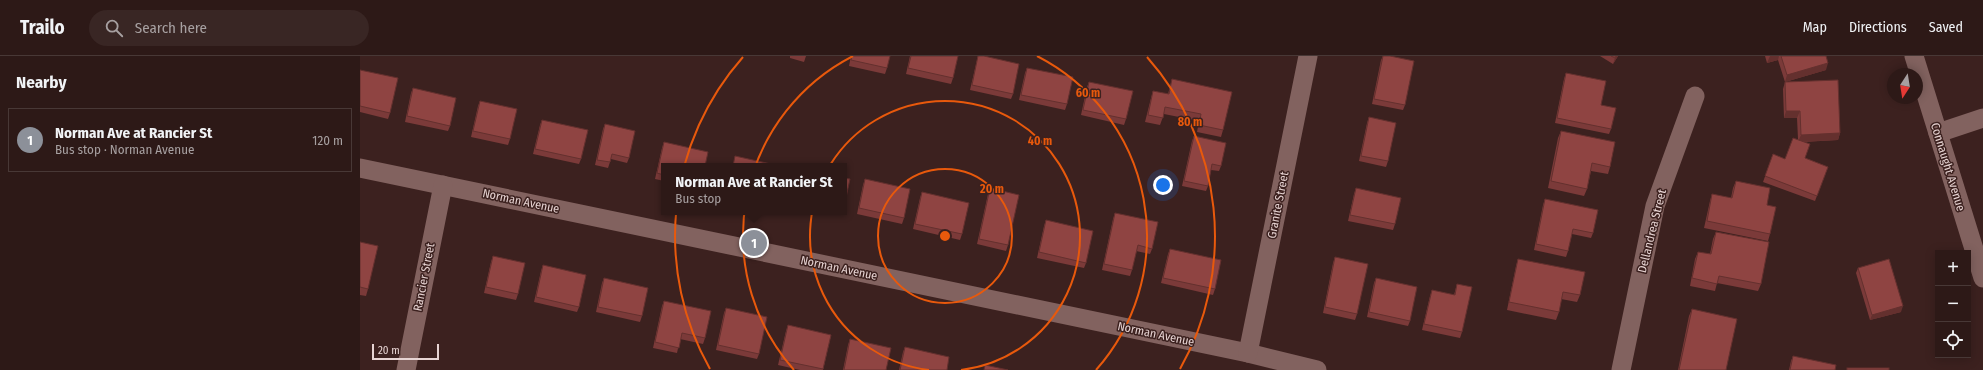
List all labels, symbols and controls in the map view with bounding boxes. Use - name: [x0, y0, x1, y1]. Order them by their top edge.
- search box: [89, 10, 369, 46]
- text: Trailo: [20, 16, 65, 39]
- icon: search: [103, 17, 125, 39]
- text: Search here: [135, 19, 207, 37]
- text: Map: [1803, 19, 1827, 36]
- text: Directions: [1849, 19, 1907, 36]
- text: Saved: [1929, 19, 1963, 36]
- north arrow: [1887, 68, 1923, 104]
- text: Nearby: [16, 72, 67, 93]
- text: 60 m: [1076, 86, 1100, 100]
- text: 80 m: [1178, 115, 1202, 129]
- street label: Connaught Avenue: [1928, 121, 1968, 213]
- text: Norman Ave at Rancier St: [55, 124, 212, 142]
- text: 1: [27, 133, 33, 148]
- text: 120 m: [312, 133, 343, 148]
- text: 40 m: [1028, 134, 1052, 148]
- text: Bus stop · Norman Avenue: [55, 142, 194, 157]
- popup: [661, 163, 847, 215]
- street label: Granite Street: [1265, 170, 1291, 240]
- text: Norman Ave at Rancier St: [675, 173, 833, 191]
- your location: [1153, 175, 1173, 195]
- text: 20 m: [979, 182, 1004, 196]
- street label: Norman Avenue: [481, 186, 561, 216]
- street label: Dellandrea Street: [1635, 188, 1669, 274]
- text: Bus stop: [675, 191, 721, 206]
- pin: 1: [741, 228, 767, 258]
- centre of rings: [938, 229, 952, 243]
- street label: Rancier Street: [411, 242, 437, 312]
- map controls: [1935, 250, 1971, 358]
- button: +: [1935, 250, 1971, 286]
- street label: Norman Avenue: [799, 253, 879, 283]
- button: −: [1935, 286, 1971, 322]
- street label: Norman Avenue: [1116, 319, 1196, 349]
- button: locate: [1935, 322, 1971, 358]
- scale bar: [372, 342, 439, 361]
- text: 20 m: [378, 344, 400, 357]

